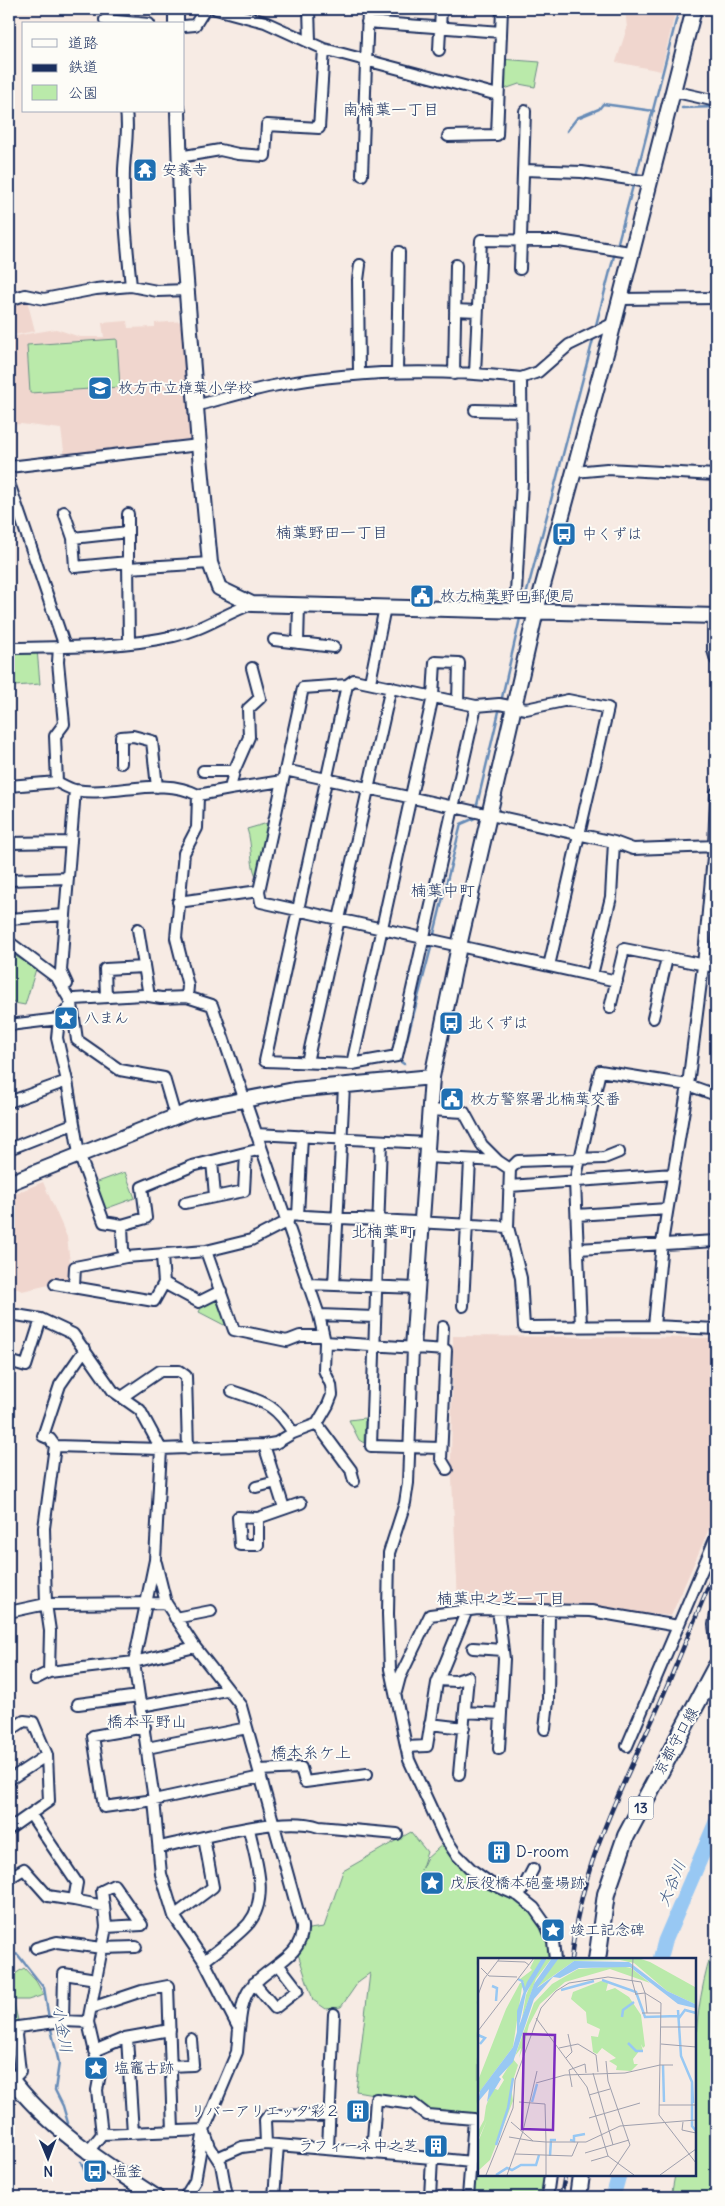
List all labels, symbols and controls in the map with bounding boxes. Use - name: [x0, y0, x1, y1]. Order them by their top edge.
- legend: [22, 22, 185, 112]
- text: 道路: [68, 33, 98, 52]
- text: 鉄道: [68, 57, 98, 76]
- text: 公園: [68, 83, 98, 102]
- district label: 南楠葉一丁目: [343, 99, 439, 119]
- temple icon: 安養寺: [132, 157, 158, 183]
- place label: 安養寺: [162, 160, 207, 179]
- school or university icon: 枚方市立樟葉小学校: [87, 375, 113, 401]
- place label: 枚方市立樟葉小学校: [118, 378, 253, 397]
- bus stop icon: 中くずは: [551, 521, 577, 547]
- district label: 楠葉野田一丁目: [276, 522, 388, 542]
- place label: 中くずは: [582, 524, 642, 543]
- public building icon: 枚方楠葉野田郵便局: [409, 583, 435, 609]
- place label: 枚方楠葉野田郵便局: [440, 586, 575, 605]
- district label: 楠葉中町: [411, 880, 475, 900]
- place icon: 八まん: [53, 1005, 79, 1031]
- place label: 八まん: [84, 1008, 129, 1027]
- bus stop icon: 北くずは: [438, 1010, 464, 1036]
- place label: 北くずは: [468, 1013, 528, 1032]
- public building icon: 枚方警察署北楠葉交番: [439, 1086, 465, 1112]
- place label: 枚方警察署北楠葉交番: [470, 1089, 620, 1108]
- district label: 北楠葉町: [351, 1221, 415, 1241]
- district label: 楠葉中之芝一丁目: [437, 1588, 565, 1608]
- street label: 京都守口線: [649, 1703, 702, 1778]
- district label: 橋本平野山: [107, 1711, 187, 1731]
- district label: 橋本糸ケ上: [271, 1742, 351, 1762]
- road number: 13: [628, 1796, 654, 1820]
- building icon: D-room: [486, 1839, 512, 1865]
- place label: D-room: [516, 1842, 569, 1861]
- water label: 大谷川: [652, 1857, 690, 1909]
- place icon: 戊辰役橋本砲臺場跡: [419, 1870, 445, 1896]
- place label: 戊辰役橋本砲臺場跡: [450, 1873, 585, 1892]
- place icon: 竣工記念碑: [540, 1917, 566, 1943]
- place label: 竣工記念碑: [570, 1920, 645, 1939]
- inset map: [478, 1958, 695, 2176]
- water label: 小金川: [49, 2004, 77, 2054]
- place icon: 塩竈古跡: [83, 2055, 109, 2081]
- place label: 塩竈古跡: [114, 2058, 174, 2077]
- building icon: リバーアリエッタ彩２: [345, 2098, 371, 2124]
- place label: リバーアリエッタ彩２: [191, 2101, 340, 2120]
- building icon: ラフィーネ中之芝: [423, 2133, 449, 2159]
- north arrow: [22, 2134, 72, 2184]
- place label: ラフィーネ中之芝: [299, 2136, 418, 2155]
- bus stop icon: 塩釜: [82, 2158, 108, 2184]
- place label: 塩釜: [112, 2161, 142, 2180]
- text: N: [43, 2162, 53, 2180]

